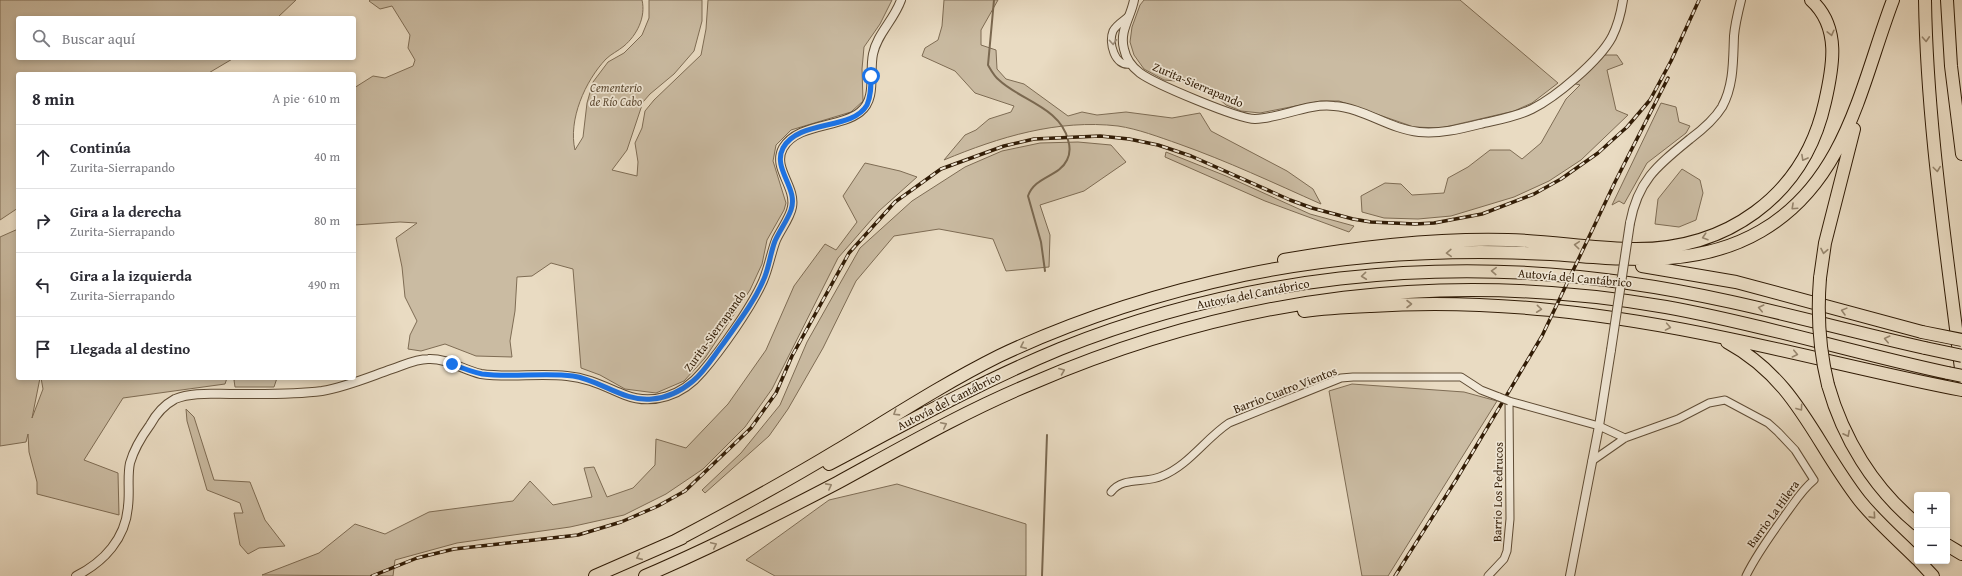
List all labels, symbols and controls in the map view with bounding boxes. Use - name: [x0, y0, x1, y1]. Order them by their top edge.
- search box: [16, 16, 356, 60]
- icon: search: [30, 27, 52, 49]
- text: Buscar aquí: [62, 28, 135, 49]
- one-way arrow: [1826, 30, 1834, 36]
- one-way arrow: [1922, 36, 1930, 42]
- one-way arrow: [1108, 39, 1117, 45]
- street label: Zurita-Sierrapando: [1150, 58, 1246, 111]
- route start: [862, 67, 880, 85]
- park label: Cementerio de Río Cabo: [590, 79, 642, 110]
- text: 8 min: [32, 86, 74, 111]
- text: A pie · 610 m: [272, 89, 340, 108]
- text: Continúa: [70, 137, 131, 158]
- icon: ahead: [32, 146, 54, 168]
- text: 40 m: [314, 147, 340, 166]
- one-way arrow: [1802, 154, 1809, 161]
- text: Zurita-Sierrapando: [70, 158, 175, 177]
- one-way arrow: [1932, 165, 1941, 172]
- text: Gira a la derecha: [70, 201, 181, 222]
- one-way arrow: [1791, 202, 1799, 210]
- icon: right: [32, 210, 54, 232]
- text: 80 m: [314, 211, 340, 230]
- text: Zurita-Sierrapando: [70, 222, 175, 241]
- one-way arrow: [1702, 232, 1709, 241]
- one-way arrow: [1574, 241, 1580, 250]
- one-way arrow: [1820, 248, 1829, 254]
- one-way arrow: [1446, 249, 1452, 257]
- street label: Autovía del Cantábrico: [1517, 264, 1633, 291]
- text: Gira a la izquierda: [70, 265, 192, 286]
- one-way arrow: [1491, 267, 1497, 276]
- one-way arrow: [1361, 271, 1367, 280]
- icon: left: [32, 274, 54, 296]
- street label: Autovía del Cantábrico: [1195, 274, 1311, 313]
- text: 490 m: [308, 275, 340, 294]
- text: Zurita-Sierrapando: [70, 286, 175, 305]
- street label: Zurita-Sierrapando: [679, 287, 750, 375]
- one-way arrow: [1406, 300, 1412, 308]
- one-way arrow: [1758, 304, 1765, 313]
- one-way arrow: [1536, 305, 1542, 314]
- one-way arrow: [1840, 308, 1847, 316]
- one-way arrow: [1665, 323, 1671, 331]
- one-way arrow: [1884, 336, 1890, 344]
- icon: arrive: [32, 338, 54, 360]
- text: Llegada al destino: [70, 338, 190, 359]
- one-way arrow: [1020, 341, 1028, 349]
- one-way arrow: [1792, 350, 1798, 358]
- route end: [443, 355, 461, 373]
- street label: Barrio Cuatro Vientos: [1231, 362, 1339, 417]
- street label: Autovía del Cantábrico: [894, 367, 1004, 434]
- one-way arrow: [1058, 367, 1065, 375]
- one-way arrow: [1795, 404, 1802, 411]
- one-way arrow: [894, 409, 901, 416]
- one-way arrow: [940, 422, 947, 430]
- one-way arrow: [1842, 430, 1850, 437]
- street label: Barrio Los Pedrucos: [1488, 442, 1507, 542]
- street label: Barrio La Hilera: [1742, 476, 1803, 551]
- one-way arrow: [825, 484, 833, 491]
- map controls: [1914, 492, 1950, 564]
- button: +: [1914, 492, 1950, 528]
- one-way arrow: [1868, 511, 1875, 519]
- button: −: [1914, 528, 1950, 564]
- one-way arrow: [709, 542, 717, 550]
- one-way arrow: [636, 552, 644, 560]

